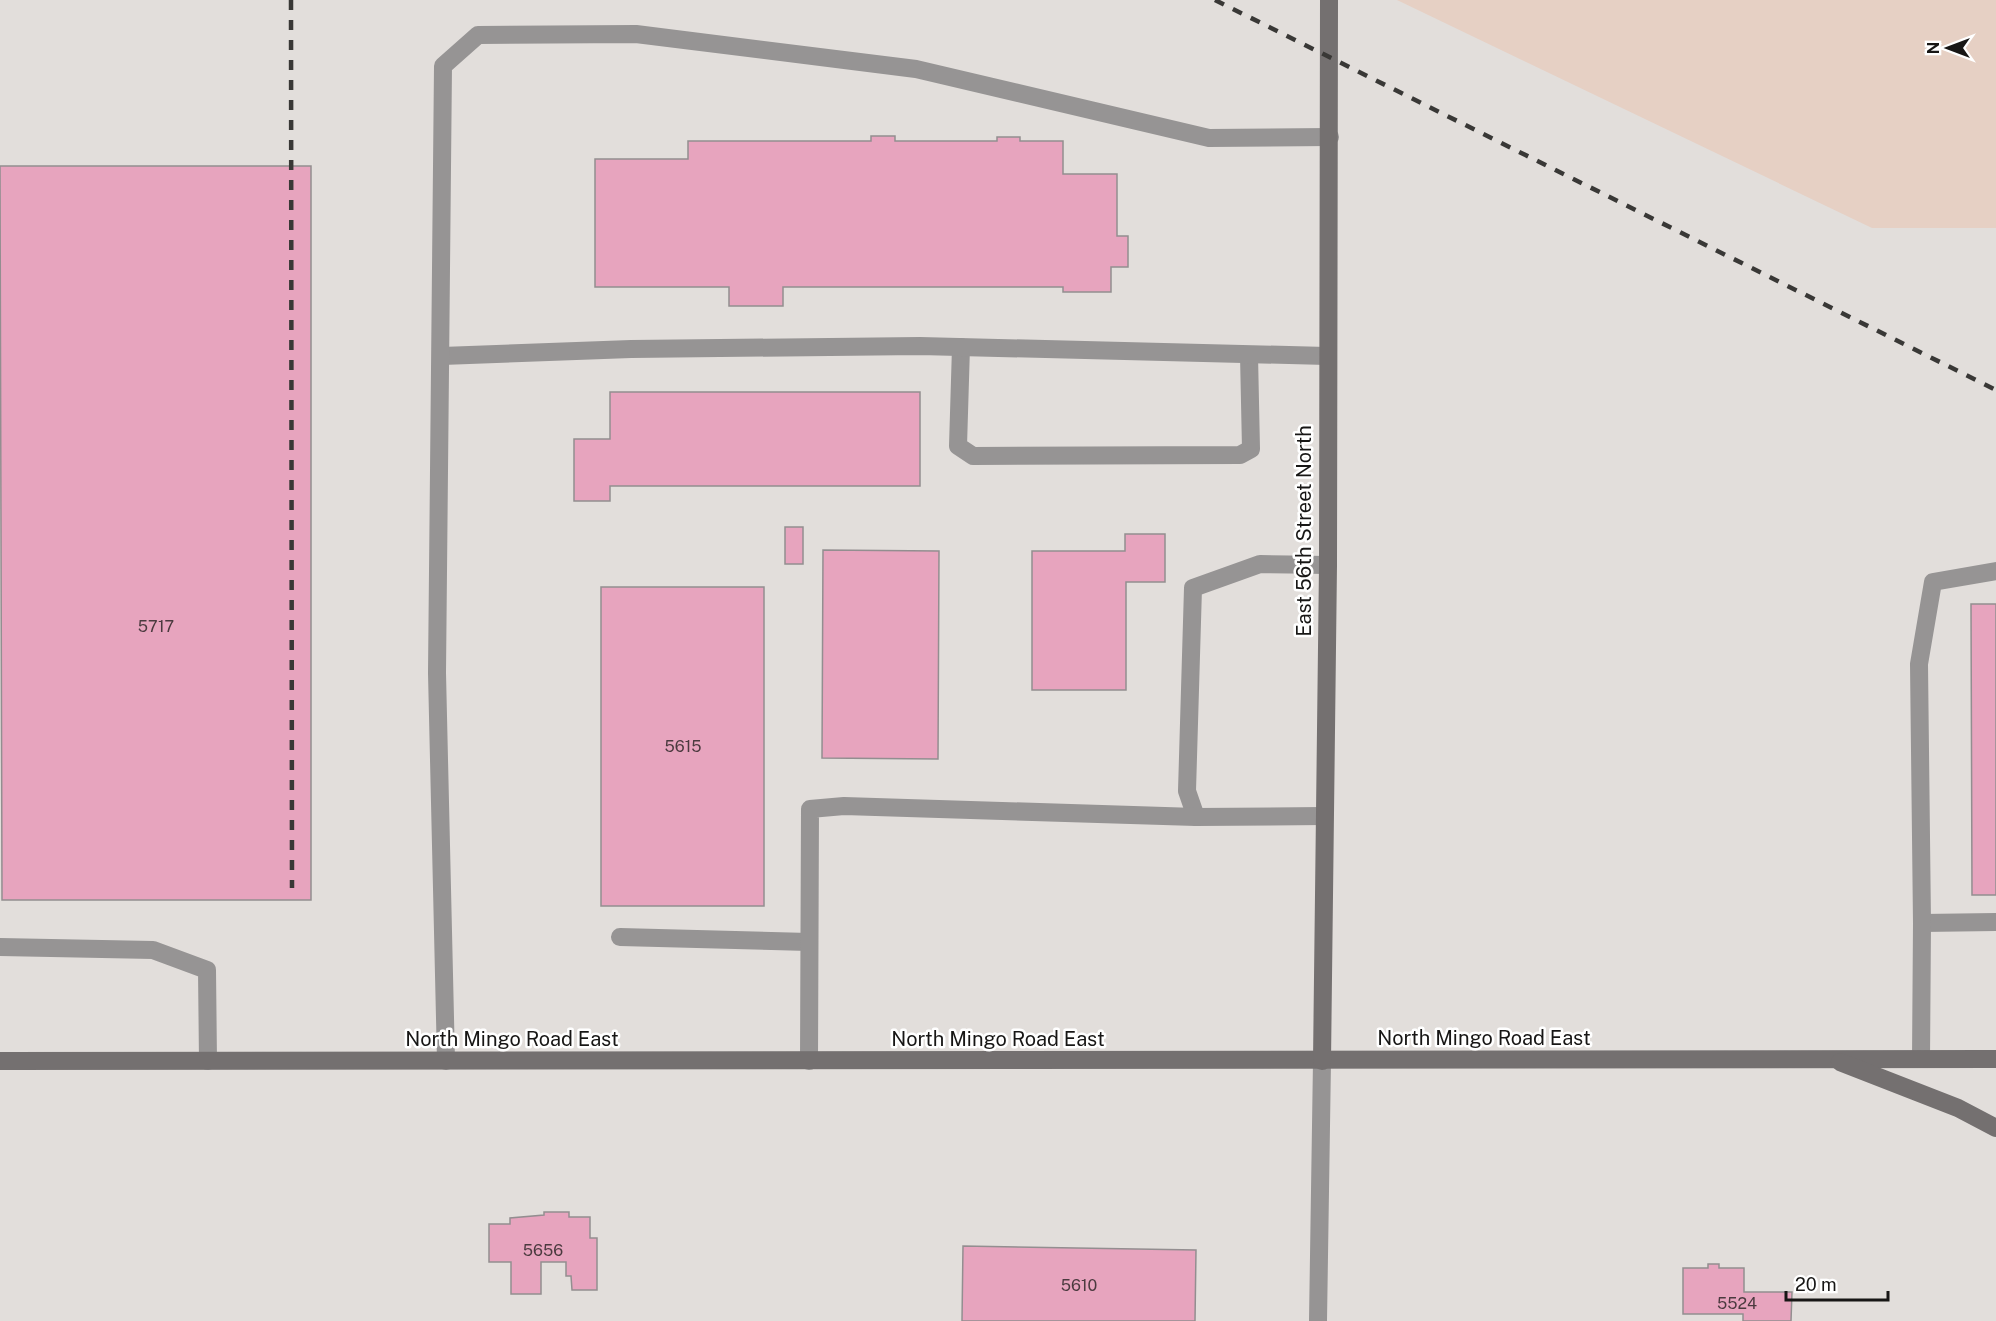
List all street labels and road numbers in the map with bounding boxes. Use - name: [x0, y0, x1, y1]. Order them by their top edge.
- street label: East 56th Street North: [1292, 425, 1316, 637]
- street label: North Mingo Road East: [1377, 1026, 1591, 1050]
- street label: North Mingo Road East: [405, 1027, 619, 1051]
- street label: North Mingo Road East: [891, 1027, 1105, 1051]

